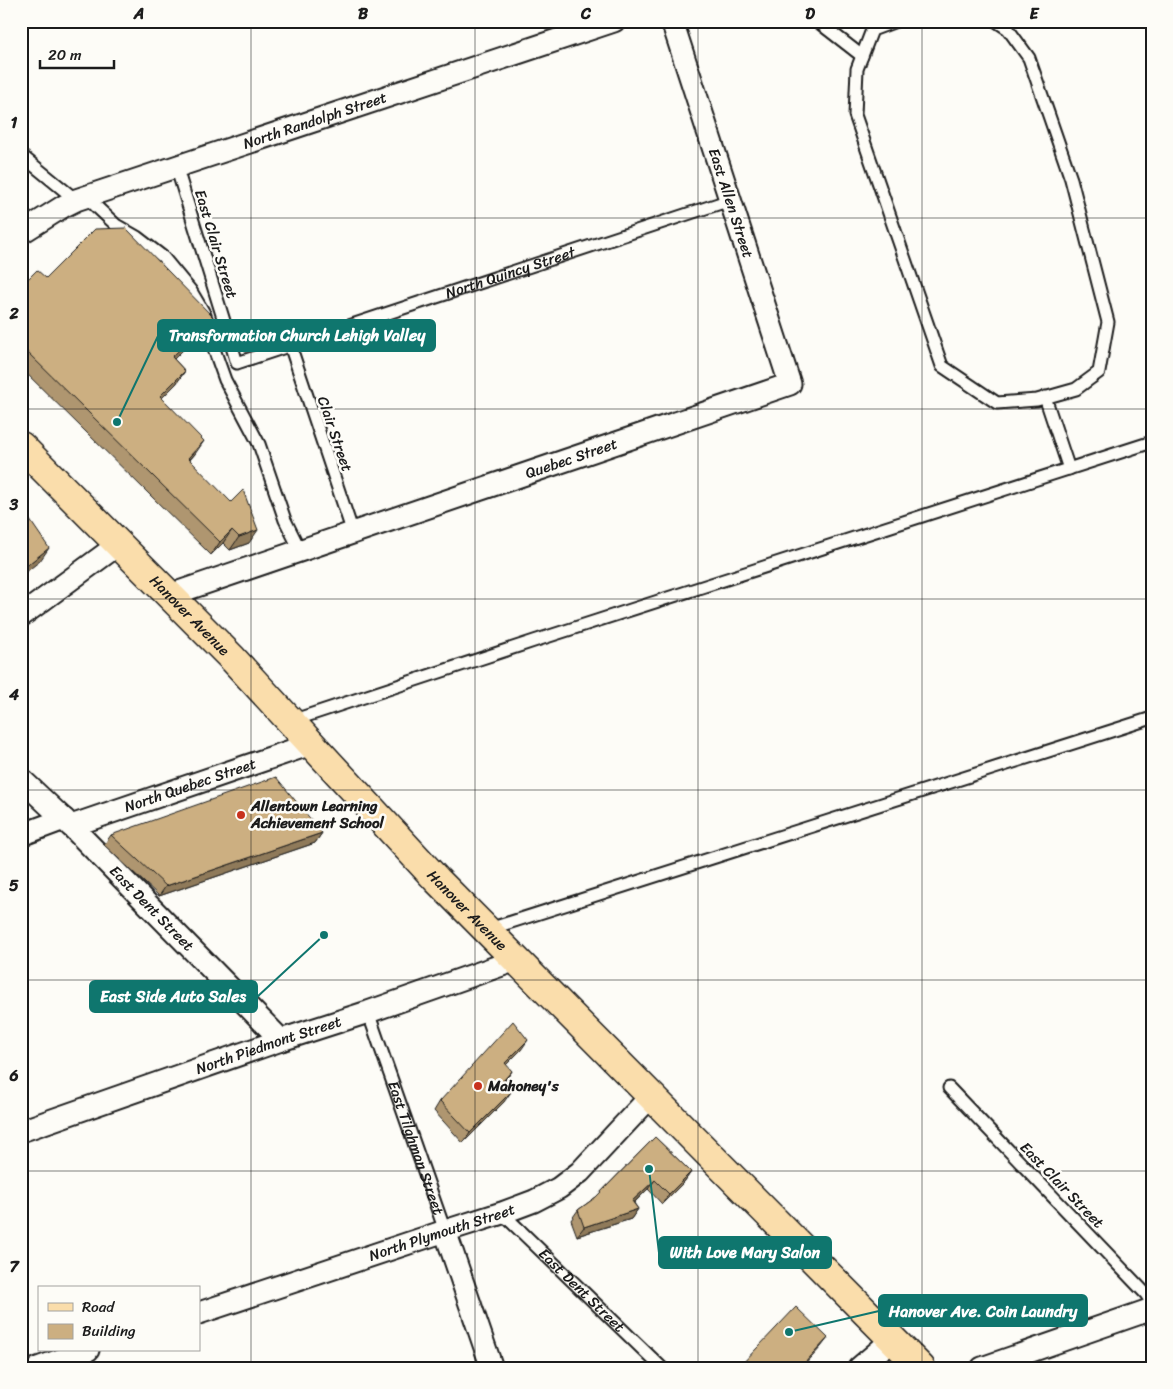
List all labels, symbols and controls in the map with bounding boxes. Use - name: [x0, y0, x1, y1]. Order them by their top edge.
- text: A: [133, 0, 144, 28]
- text: B: [358, 0, 369, 28]
- text: C: [580, 0, 592, 28]
- text: D: [805, 0, 815, 28]
- text: E: [1030, 0, 1040, 28]
- scale bar: [40, 38, 114, 70]
- text: 20 m: [48, 42, 82, 68]
- street label: North Randolph Street: [240, 84, 391, 157]
- text: 1: [11, 108, 18, 137]
- street label: East Allen Street: [701, 145, 761, 262]
- street label: East Clair Street: [187, 186, 245, 302]
- street label: North Quincy Street: [442, 239, 579, 306]
- text: 2: [8, 299, 19, 328]
- callout: Transformation Church Lehigh Valley: [158, 320, 435, 351]
- text: Transformation Church Lehigh Valley: [169, 321, 426, 350]
- street label: Clair Street: [310, 393, 360, 476]
- street label: Quebec Street: [522, 430, 621, 486]
- text: 3: [9, 490, 19, 519]
- street label: Hanover Avenue: [143, 569, 236, 662]
- text: 4: [8, 680, 19, 709]
- street label: North Quebec Street: [121, 751, 260, 820]
- place label: Allentown Learning Achievement School: [250, 793, 385, 836]
- marker: Allentown Learning Achievement School: [235, 809, 247, 821]
- street label: East Dent Street: [103, 859, 201, 958]
- street label: Hanover Avenue: [420, 864, 514, 957]
- text: 5: [9, 871, 19, 900]
- callout: East Side Auto Sales: [90, 981, 257, 1012]
- text: East Side Auto Sales: [100, 982, 246, 1011]
- street label: North Piedmont Street: [192, 1008, 345, 1082]
- text: 6: [8, 1061, 19, 1090]
- place label: Mahoney's: [487, 1073, 560, 1099]
- street label: East Tilghman Street: [380, 1077, 452, 1219]
- marker: Mahoney's: [472, 1080, 484, 1092]
- street label: East Clair Street: [1014, 1135, 1111, 1235]
- street label: North Plymouth Street: [365, 1196, 519, 1269]
- callout: With Love Mary Salon: [659, 1237, 831, 1268]
- text: With Love Mary Salon: [670, 1238, 821, 1267]
- street label: East Dent Street: [532, 1242, 632, 1339]
- text: 7: [9, 1252, 20, 1281]
- legend: [38, 1286, 200, 1352]
- text: Road: [82, 1294, 115, 1320]
- callout: Hanover Ave. Coin Laundry: [879, 1295, 1087, 1326]
- text: Hanover Ave. Coin Laundry: [888, 1297, 1078, 1326]
- text: Building: [82, 1318, 136, 1344]

